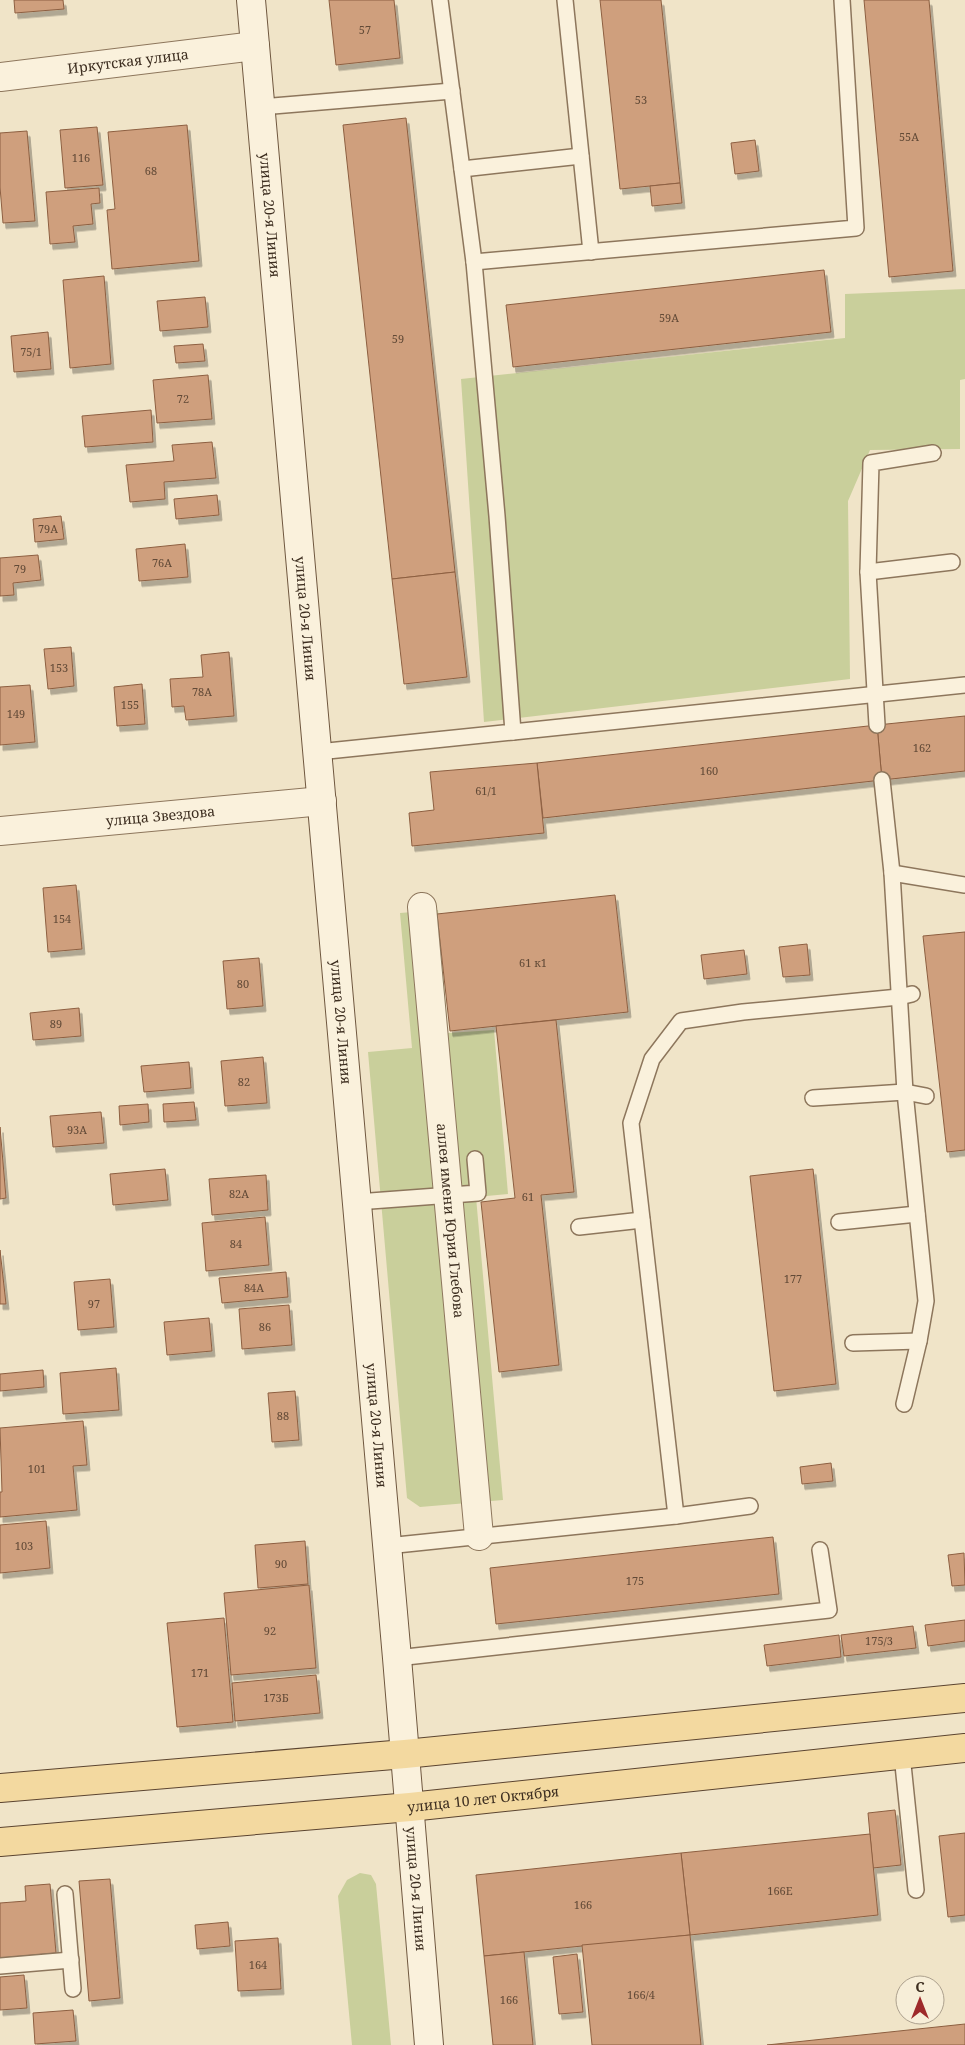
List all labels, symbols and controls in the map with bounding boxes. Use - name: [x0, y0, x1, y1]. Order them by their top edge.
- house number: 57: [359, 22, 371, 37]
- street label: Иркутская улица: [66, 44, 190, 78]
- house number: 53: [635, 92, 647, 107]
- house number: 55А: [899, 129, 919, 144]
- house number: 116: [72, 150, 90, 165]
- street label: улица 20-я Линия: [255, 152, 285, 278]
- house number: 68: [145, 163, 157, 178]
- house number: 59А: [659, 310, 679, 325]
- house number: 59: [392, 331, 404, 346]
- house number: 75/1: [20, 344, 42, 359]
- house number: 72: [177, 391, 189, 406]
- house number: 79А: [38, 521, 58, 536]
- house number: 76А: [152, 555, 172, 570]
- street label: улица 20-я Линия: [291, 555, 321, 682]
- house number: 79: [14, 561, 26, 576]
- house number: 153: [50, 660, 68, 675]
- house number: 78А: [192, 684, 212, 699]
- house number: 155: [121, 697, 139, 712]
- house number: 149: [7, 706, 25, 721]
- house number: 162: [913, 740, 931, 755]
- house number: 160: [700, 763, 718, 778]
- house number: 61/1: [475, 783, 497, 798]
- street label: улица Звездова: [105, 801, 216, 830]
- house number: 154: [53, 911, 71, 926]
- house number: 61 к1: [519, 955, 547, 970]
- street label: улица 20-я Линия: [327, 959, 356, 1085]
- house number: 80: [237, 976, 249, 991]
- house number: 89: [50, 1016, 62, 1031]
- house number: 82: [238, 1074, 250, 1089]
- house number: 93А: [67, 1122, 87, 1137]
- street label: аллея имени Юрия Глебова: [433, 1122, 469, 1319]
- house number: 82А: [229, 1186, 249, 1201]
- house number: 61: [522, 1189, 534, 1204]
- house number: 84: [230, 1236, 242, 1251]
- house number: 177: [784, 1271, 802, 1286]
- house number: 84А: [244, 1280, 264, 1295]
- house number: 97: [88, 1296, 100, 1311]
- house number: 86: [259, 1319, 271, 1334]
- street label: улица 20-я Линия: [362, 1362, 392, 1489]
- house number: 88: [277, 1408, 289, 1423]
- house number: 101: [28, 1461, 46, 1476]
- house number: 103: [15, 1538, 33, 1553]
- house number: 90: [275, 1556, 287, 1571]
- house number: 175: [626, 1573, 644, 1588]
- house number: 92: [264, 1623, 276, 1638]
- house number: 175/3: [865, 1633, 893, 1648]
- house number: 171: [191, 1665, 209, 1680]
- house number: 173Б: [263, 1690, 289, 1705]
- street label: улица 10 лет Октября: [406, 1781, 560, 1816]
- street label: улица 20-я Линия: [402, 1826, 431, 1952]
- house number: 166Е: [767, 1883, 793, 1898]
- house number: 166: [574, 1897, 592, 1912]
- house number: 164: [249, 1957, 267, 1972]
- north arrow: [895, 1975, 945, 2025]
- text: С: [915, 1977, 925, 1996]
- house number: 166/4: [627, 1987, 655, 2002]
- house number: 166: [500, 1992, 518, 2007]

